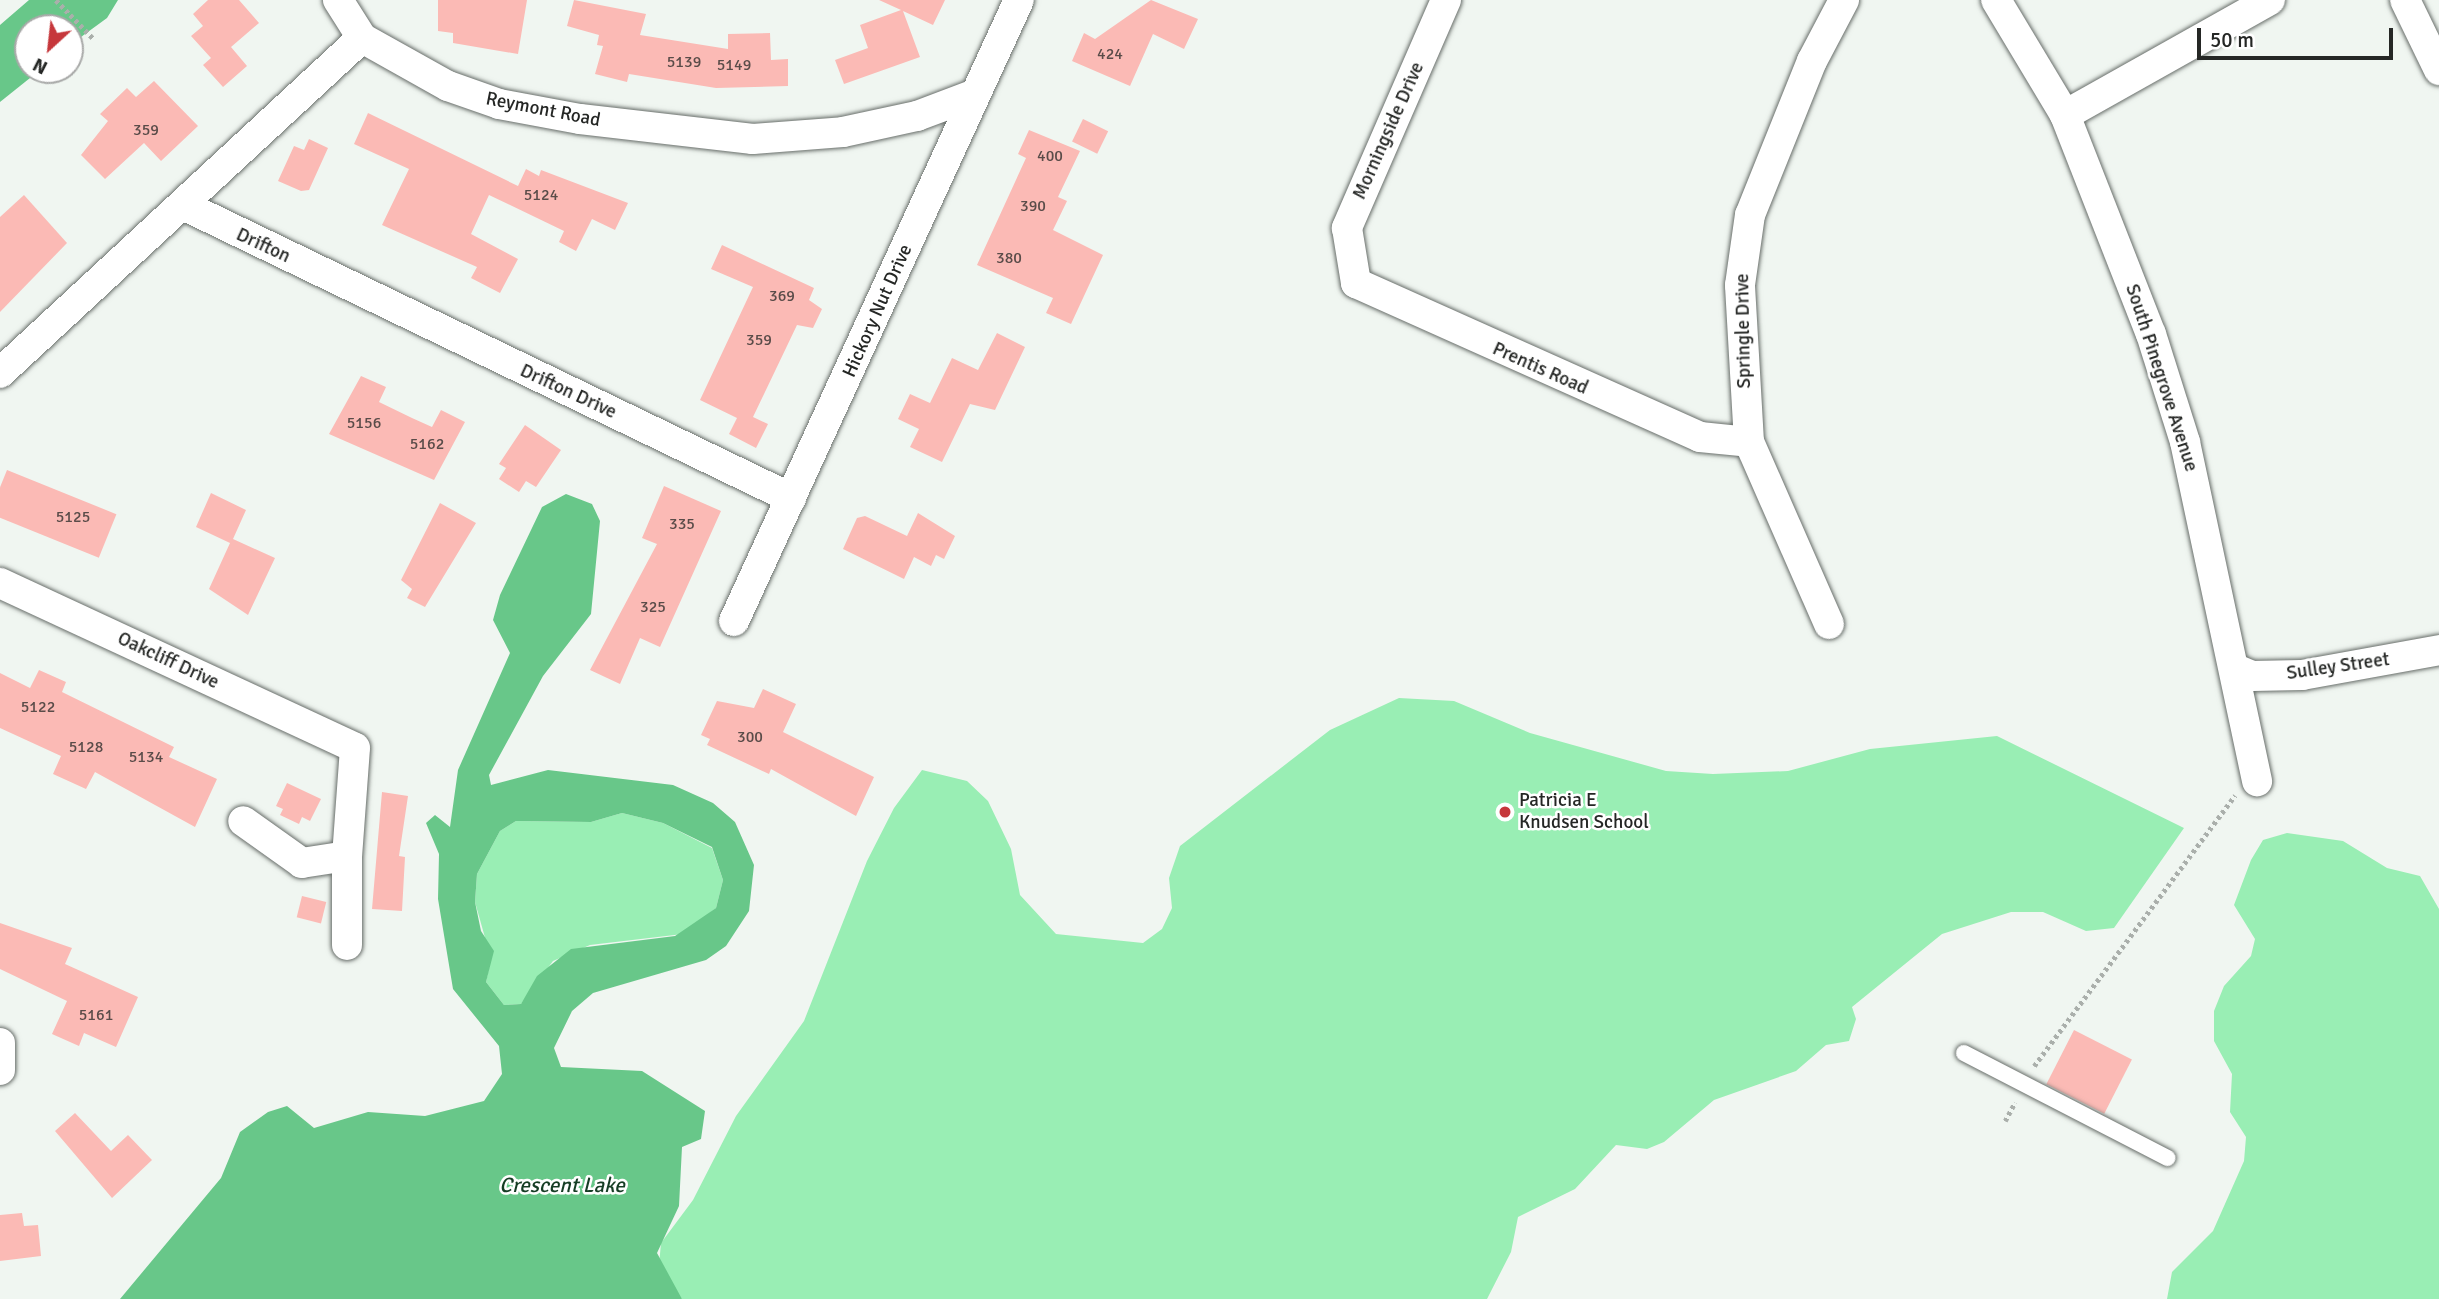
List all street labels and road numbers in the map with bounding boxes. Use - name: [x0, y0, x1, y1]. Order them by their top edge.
- street label: Morningside Drive: [1349, 59, 1429, 203]
- street label: Reymont Road: [484, 88, 602, 132]
- street label: Drifton: [232, 224, 294, 268]
- street label: Hickory Nut Drive: [838, 241, 918, 381]
- street label: Springle Drive: [1732, 273, 1756, 389]
- street label: South Pinegrove Avenue: [2120, 281, 2202, 475]
- street label: Prentis Road: [1489, 338, 1591, 400]
- street label: Drifton Drive: [516, 360, 620, 424]
- street label: Oakcliff Drive: [114, 628, 222, 694]
- street label: Sulley Street: [2285, 649, 2391, 685]

